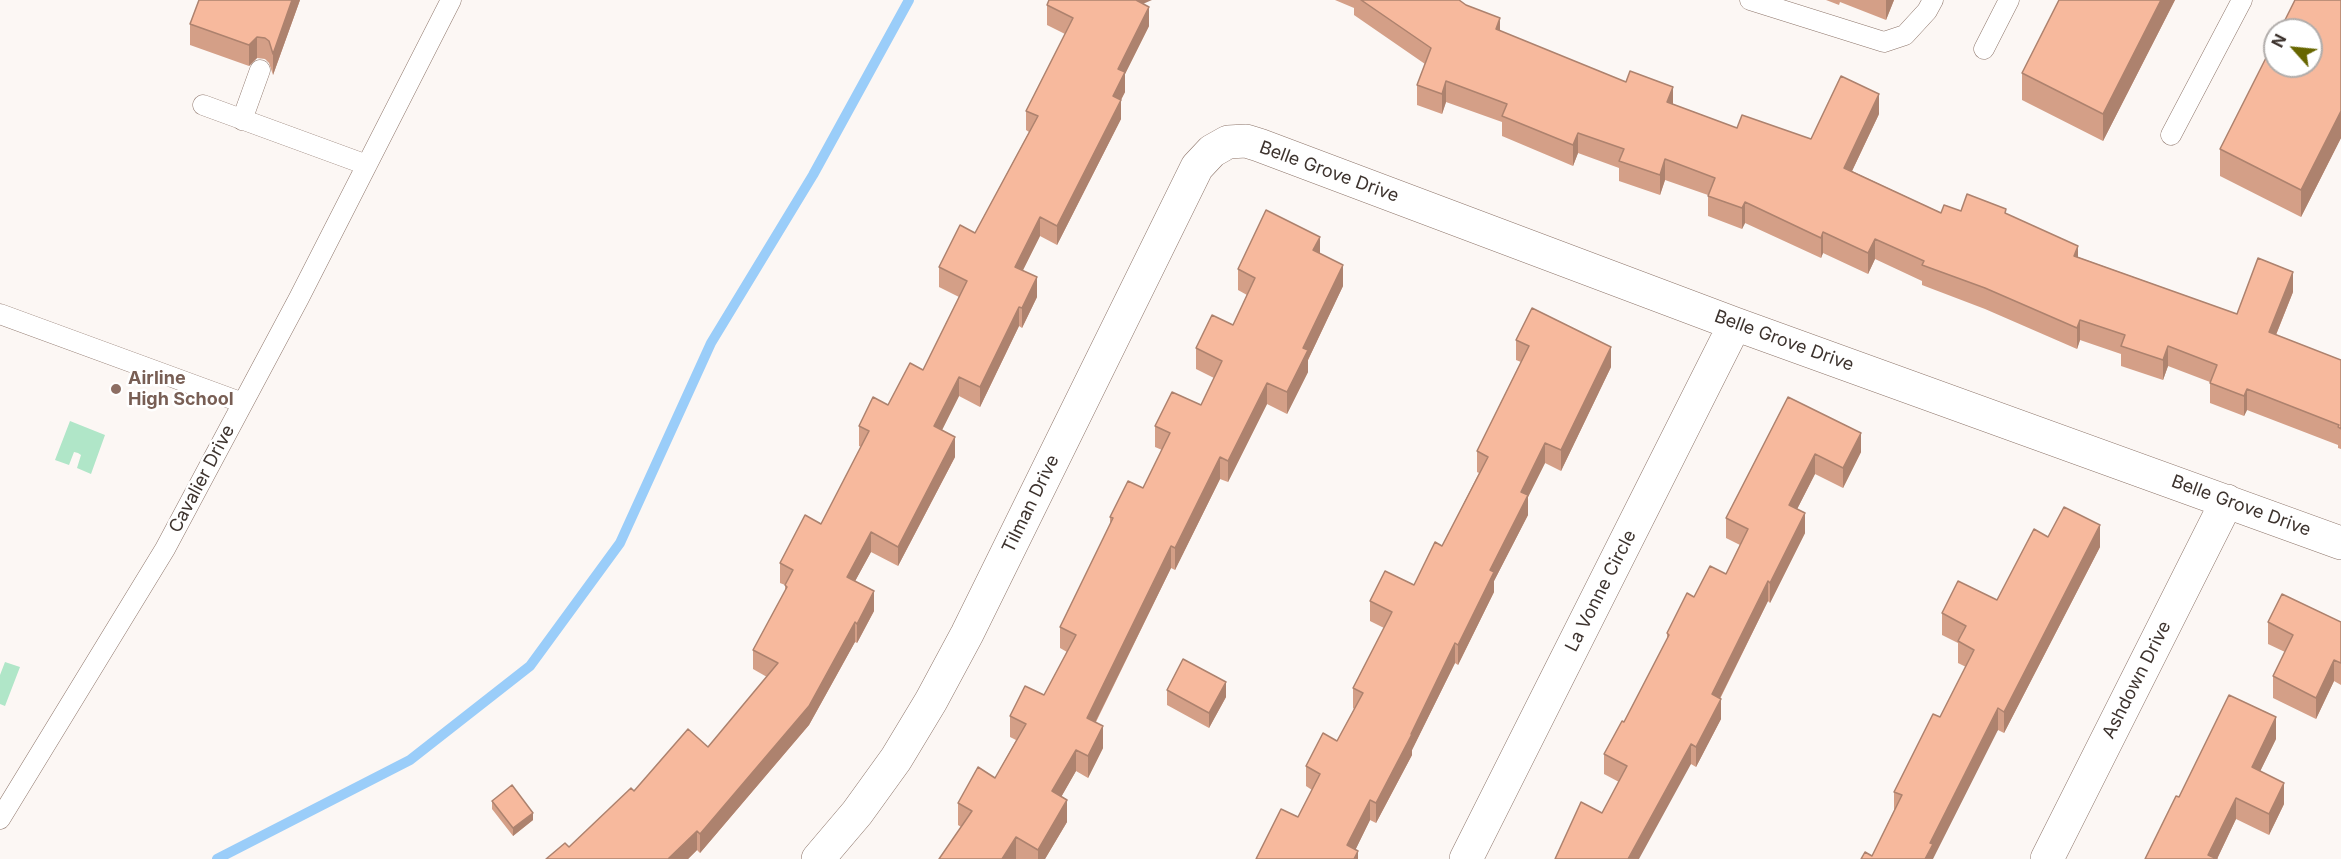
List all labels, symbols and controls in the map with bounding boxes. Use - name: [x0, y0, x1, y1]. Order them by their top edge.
- north arrow: [2263, 18, 2323, 78]
- text: N: [2267, 31, 2290, 51]
- street label: Belle Grove Drive: [1256, 137, 1402, 207]
- street label: Belle Grove Drive: [1711, 306, 1857, 376]
- place label: Airline High School: [128, 368, 234, 410]
- marker: Airline High School: [109, 382, 123, 396]
- street label: Cavalier Drive: [165, 421, 239, 537]
- street label: Tilman Drive: [998, 451, 1064, 557]
- street label: Belle Grove Drive: [2168, 471, 2314, 541]
- street label: La Vonne Circle: [1561, 527, 1641, 655]
- street label: Ashdown Drive: [2098, 618, 2176, 742]

